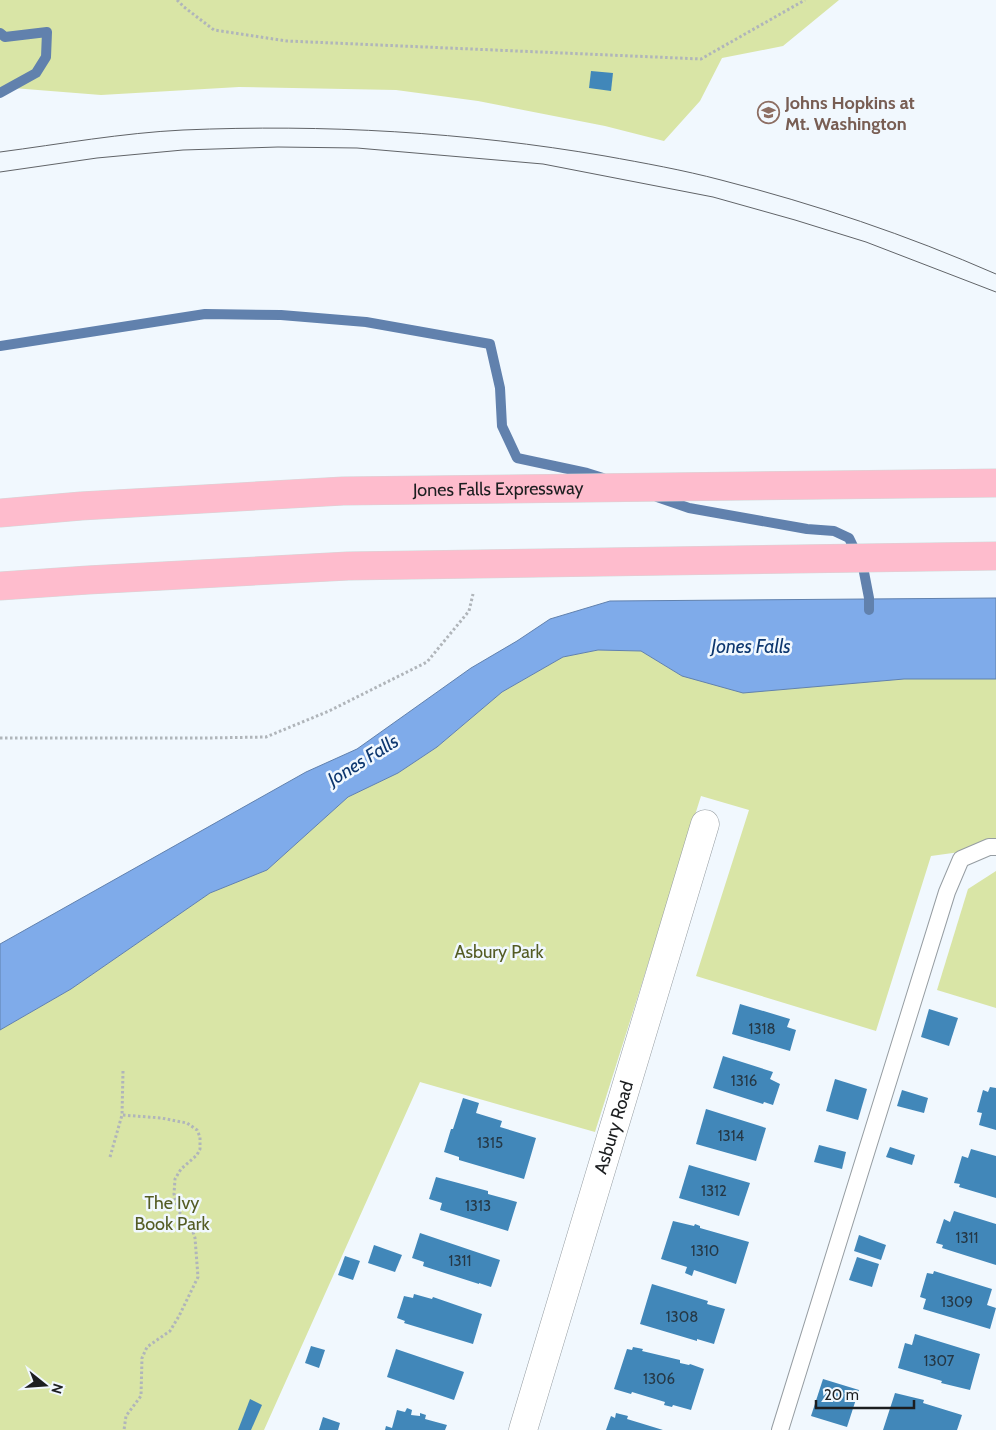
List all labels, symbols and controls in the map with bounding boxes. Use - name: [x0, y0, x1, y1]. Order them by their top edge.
- place label: Johns Hopkins at Mt. Washington: [784, 92, 915, 135]
- school or university icon: Johns Hopkins at Mt. Washington: [757, 101, 781, 125]
- street label: Jones Falls Expressway: [412, 477, 584, 501]
- water label: Jones Falls: [709, 635, 791, 658]
- water label: Jones Falls: [322, 729, 403, 792]
- park label: Asbury Park: [454, 941, 545, 963]
- house number: 1318: [749, 1020, 776, 1038]
- house number: 1316: [731, 1072, 757, 1090]
- street label: Asbury Road: [590, 1078, 638, 1176]
- house number: 1314: [718, 1127, 745, 1145]
- house number: 1315: [477, 1134, 503, 1152]
- house number: 1312: [701, 1182, 727, 1200]
- park label: The Ivy Book Park: [134, 1192, 210, 1235]
- house number: 1313: [465, 1197, 491, 1215]
- house number: 1311: [956, 1229, 978, 1247]
- house number: 1310: [691, 1242, 719, 1260]
- house number: 1311: [449, 1252, 471, 1270]
- house number: 1309: [941, 1293, 973, 1311]
- house number: 1308: [666, 1308, 698, 1326]
- house number: 1307: [924, 1352, 955, 1370]
- north arrow: [20, 1360, 70, 1410]
- house number: 1306: [643, 1370, 675, 1388]
- scale bar: [816, 1378, 914, 1410]
- text: N: [47, 1381, 67, 1396]
- text: 20 m: [824, 1386, 859, 1404]

